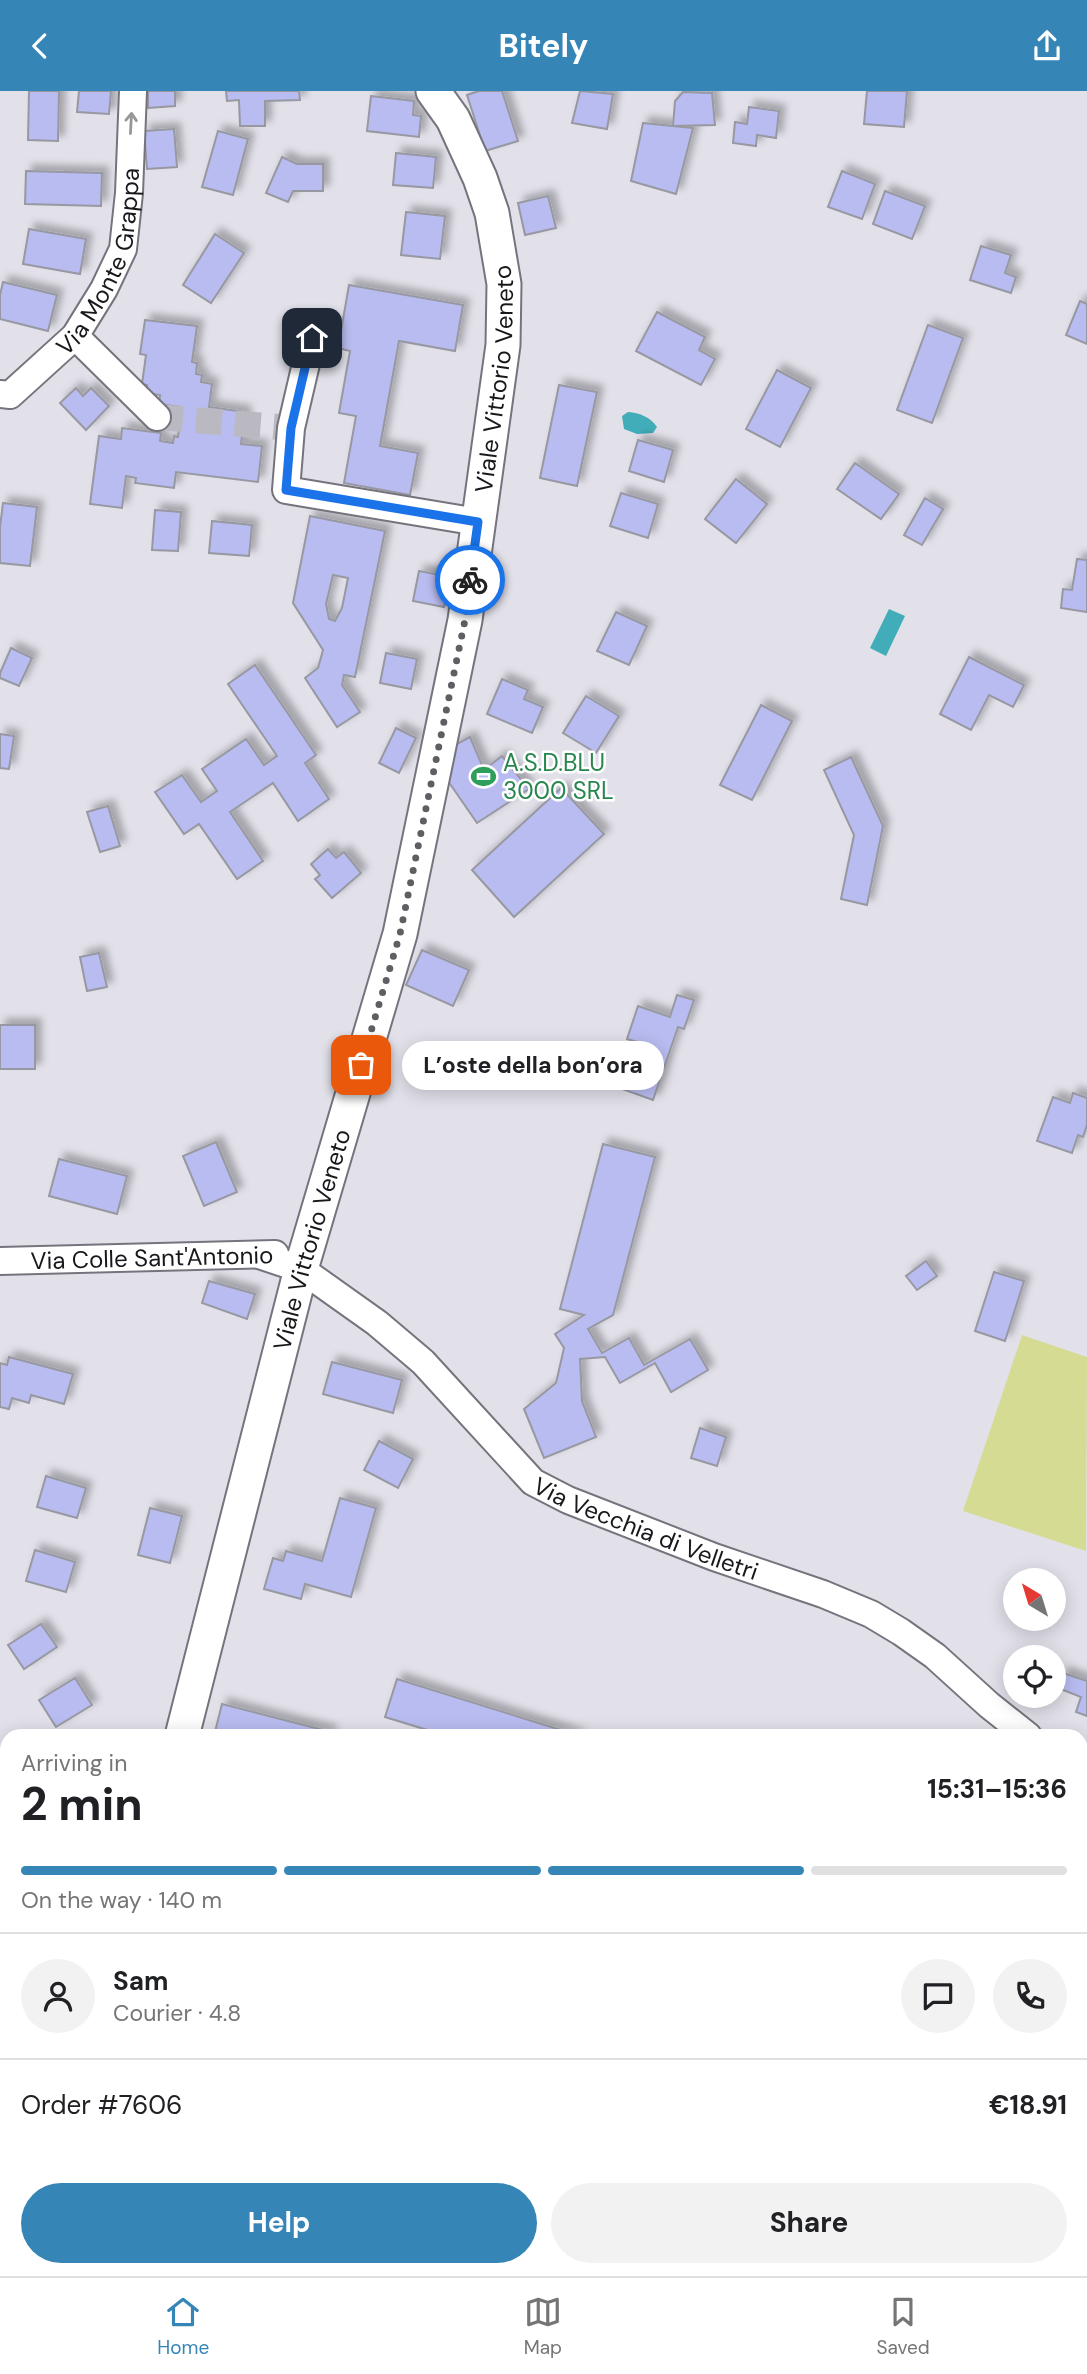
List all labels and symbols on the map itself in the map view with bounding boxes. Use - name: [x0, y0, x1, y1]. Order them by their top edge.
- one-way arrow: [125, 112, 138, 135]
- street label: Via Monte Grappa: [49, 167, 145, 361]
- street label: Viale Vittorio Veneto: [467, 263, 520, 495]
- pin: [282, 308, 342, 368]
- courier: [435, 545, 505, 615]
- place label: A.S.D.BLU 3000 SRL: [503, 747, 614, 806]
- sports icon: A.S.D.BLU 3000 SRL: [469, 762, 497, 790]
- pin: [331, 1035, 391, 1095]
- callout: L’oste della bon’ora: [403, 1041, 666, 1089]
- street label: Viale Vittorio Veneto: [265, 1125, 357, 1353]
- street label: Via Colle Sant'Antonio: [30, 1239, 274, 1276]
- street label: Via Vecchia di Velletri: [528, 1469, 763, 1586]
- north arrow: [1003, 1568, 1066, 1631]

